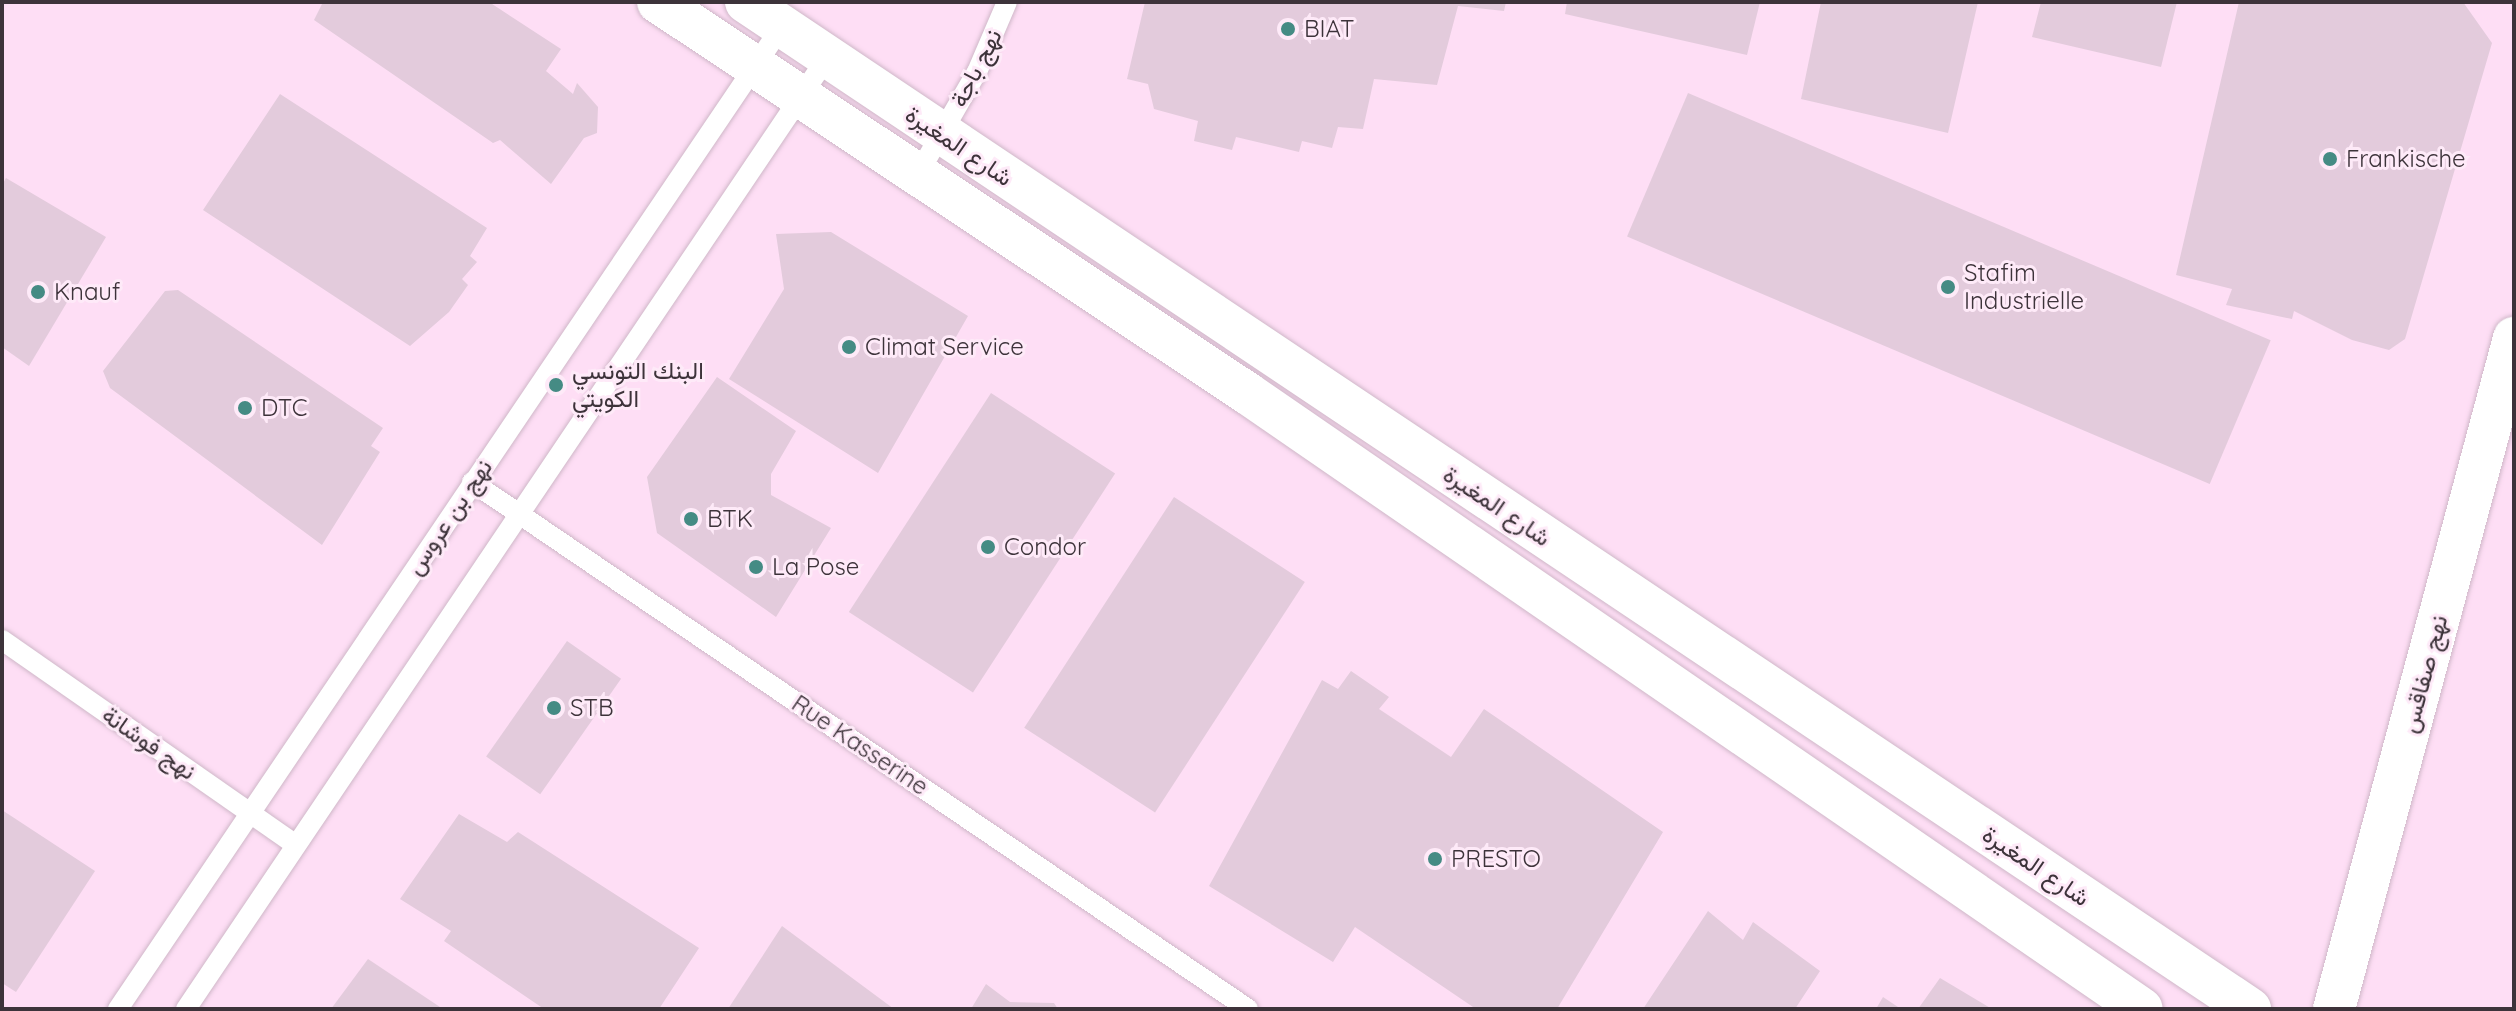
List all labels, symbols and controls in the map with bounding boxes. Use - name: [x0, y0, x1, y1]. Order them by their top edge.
- place label: BIAT: [1304, 15, 1354, 43]
- marker: BIAT: [1279, 20, 1297, 38]
- street label: نهج باجة: [944, 24, 1008, 112]
- street label: شارع المغيرة: [900, 100, 1018, 192]
- place label: Frankische: [2346, 145, 2466, 173]
- marker: Frankische: [2321, 150, 2339, 168]
- place label: Stafim Industrielle: [1964, 259, 2084, 315]
- place label: Knauf: [54, 278, 120, 306]
- marker: Stafim Industrielle: [1939, 278, 1957, 296]
- marker: Knauf: [29, 283, 47, 301]
- place label: Climat Service: [865, 333, 1024, 361]
- marker: Climat Service: [840, 338, 858, 356]
- place label: البنك التونسي الكويتي: [572, 357, 704, 413]
- marker: البنك التونسي الكويتي: [547, 376, 565, 394]
- place label: DTC: [261, 394, 307, 422]
- marker: DTC: [236, 399, 254, 417]
- street label: نهج بن عروس: [400, 454, 498, 580]
- street label: شارع المغيرة: [1438, 460, 1556, 552]
- place label: BTK: [707, 505, 753, 533]
- marker: BTK: [682, 510, 700, 528]
- place label: Condor: [1004, 533, 1086, 561]
- marker: Condor: [979, 538, 997, 556]
- place label: La Pose: [772, 553, 859, 581]
- marker: La Pose: [747, 558, 765, 576]
- street label: نهج صفاقس: [2394, 612, 2454, 736]
- street label: Rue Kasserine: [786, 689, 934, 801]
- place label: STB: [570, 694, 614, 722]
- marker: STB: [545, 699, 563, 717]
- street label: نهج فوشانة: [97, 700, 201, 786]
- street label: شارع المغيرة: [1977, 820, 2095, 912]
- place label: PRESTO: [1451, 845, 1541, 873]
- marker: PRESTO: [1426, 850, 1444, 868]

